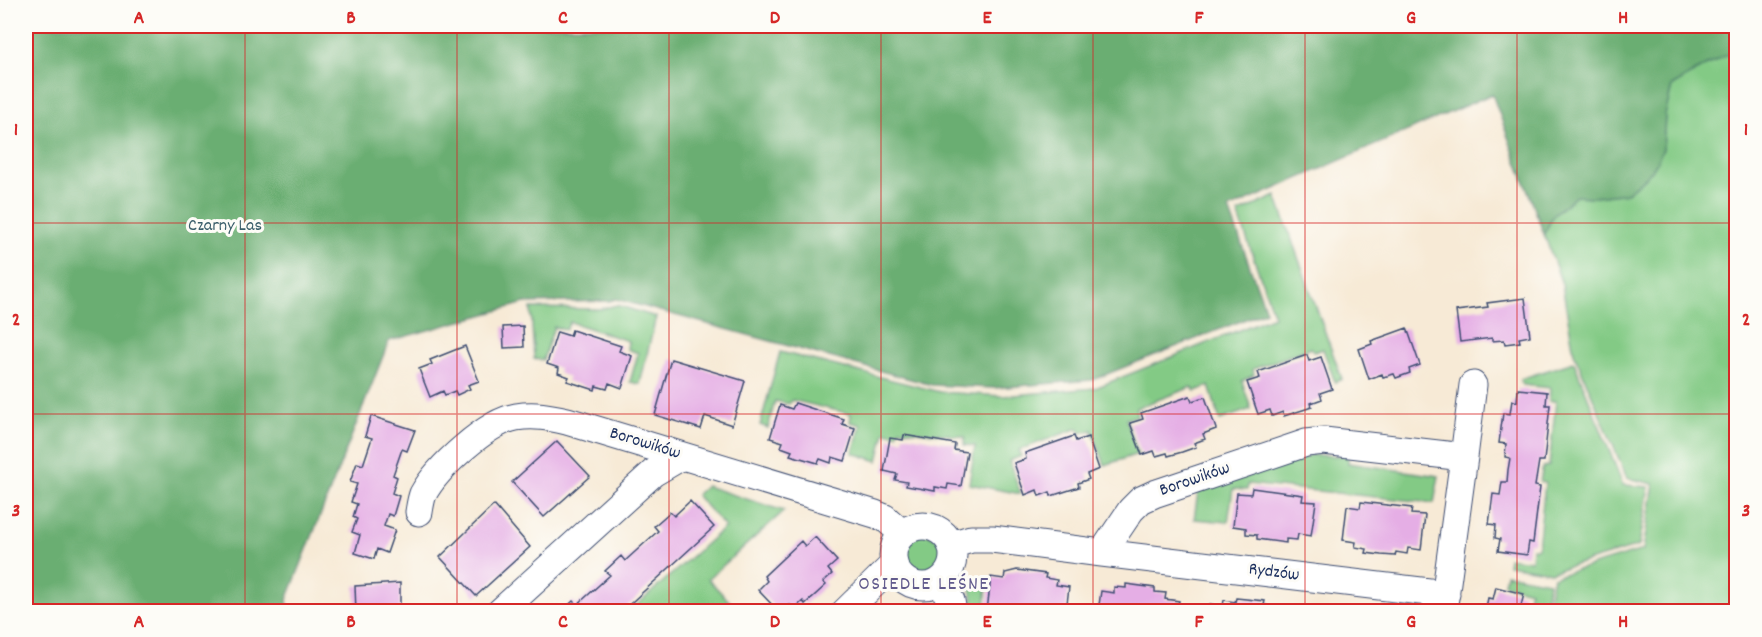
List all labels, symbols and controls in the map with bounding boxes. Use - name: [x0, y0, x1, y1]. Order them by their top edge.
- text: A: [134, 5, 145, 33]
- text: B: [346, 5, 356, 33]
- text: C: [558, 5, 568, 33]
- text: D: [770, 5, 781, 33]
- text: E: [982, 5, 992, 33]
- text: F: [1195, 5, 1205, 33]
- text: G: [1406, 5, 1416, 33]
- text: H: [1618, 5, 1628, 33]
- text: 1: [14, 117, 18, 145]
- text: 1: [1744, 117, 1748, 145]
- park label: Czarny Las: [188, 214, 262, 239]
- text: 2: [12, 307, 20, 335]
- text: 2: [1742, 307, 1750, 335]
- street label: Borowików: [606, 421, 684, 467]
- street label: Borowików: [1156, 456, 1234, 504]
- text: 3: [12, 498, 20, 526]
- text: 3: [1742, 498, 1750, 526]
- street label: Rydzów: [1247, 557, 1301, 589]
- district label: OSIEDLE LEŚNE: [858, 571, 990, 599]
- text: A: [134, 609, 145, 637]
- text: B: [346, 609, 356, 637]
- text: C: [558, 609, 568, 637]
- text: D: [770, 609, 781, 637]
- text: E: [982, 609, 992, 637]
- text: F: [1195, 609, 1205, 637]
- text: G: [1406, 609, 1416, 637]
- text: H: [1618, 609, 1628, 637]

